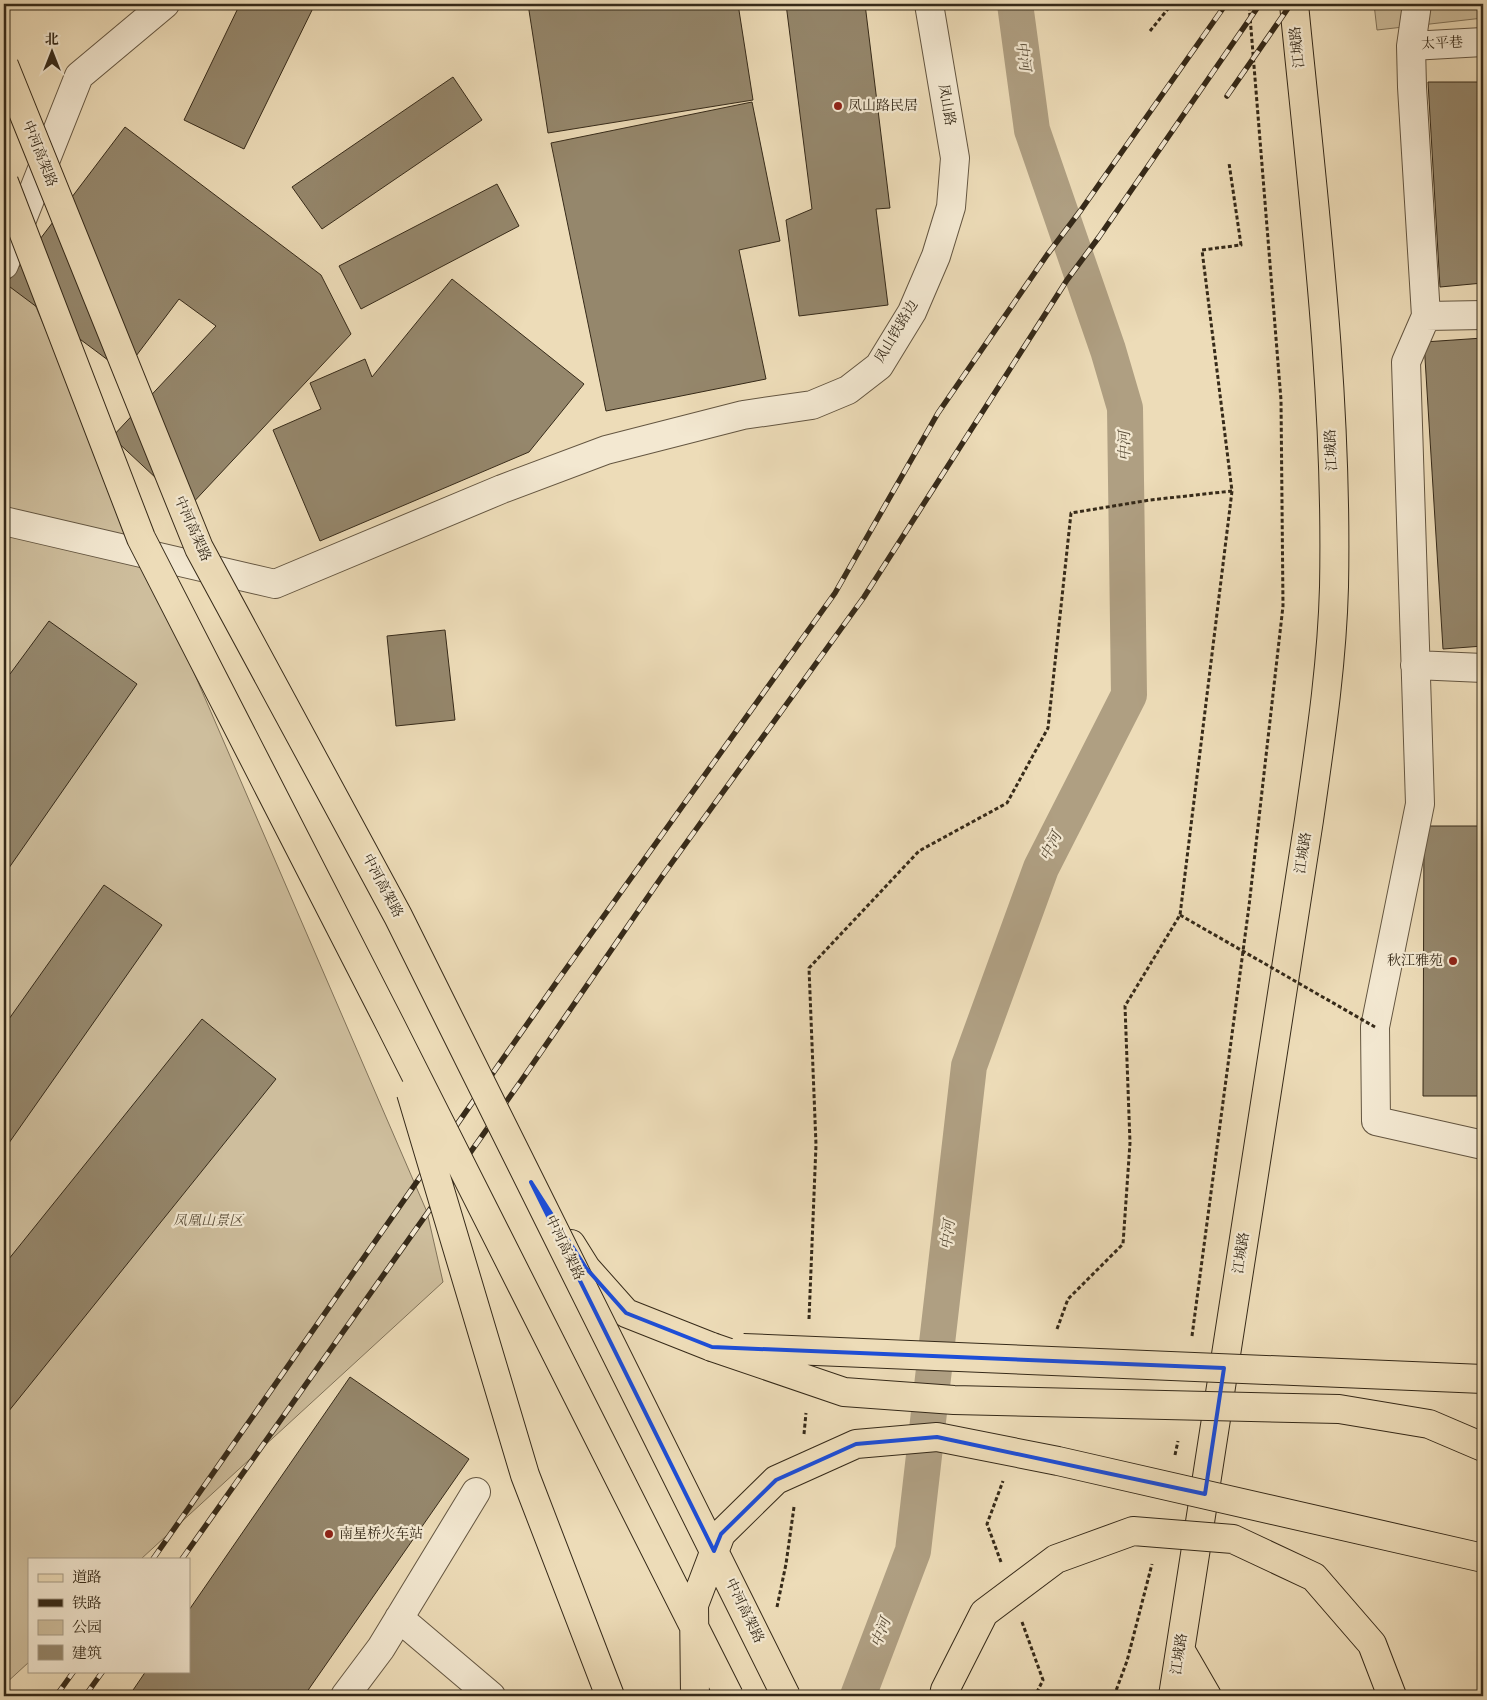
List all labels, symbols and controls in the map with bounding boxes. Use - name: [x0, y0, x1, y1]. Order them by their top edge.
- street label: 江城路: [1286, 25, 1310, 69]
- north arrow: [28, 28, 78, 78]
- text: 北: [45, 31, 59, 50]
- street label: 太平巷: [1421, 33, 1463, 55]
- water label: 中河: [1010, 40, 1035, 75]
- street label: 凤山路: [933, 83, 959, 127]
- place label: 凤山路民居: [848, 97, 918, 116]
- marker: 凤山路民居: [832, 100, 844, 112]
- street label: 中河高架路: [17, 118, 61, 190]
- street label: 凤山铁路边: [871, 297, 923, 367]
- water label: 中河: [1115, 428, 1137, 461]
- street label: 江城路: [1321, 429, 1343, 471]
- street label: 中河高架路: [169, 493, 215, 565]
- water label: 中河: [1036, 826, 1070, 865]
- street label: 江城路: [1291, 831, 1317, 875]
- street label: 中河高架路: [357, 851, 407, 921]
- place label: 秋江雅苑: [1387, 952, 1443, 971]
- marker: 秋江雅苑: [1447, 955, 1459, 967]
- park label: 凤凰山景区: [173, 1212, 245, 1231]
- street label: 中河高架路: [540, 1212, 588, 1284]
- water label: 中河: [937, 1216, 962, 1251]
- street label: 江城路: [1229, 1231, 1255, 1275]
- place label: 南星桥火车站: [339, 1525, 423, 1544]
- marker: 南星桥火车站: [323, 1528, 335, 1540]
- legend: [28, 1558, 190, 1672]
- text: 道路: [72, 1568, 102, 1589]
- street label: 中河高架路: [720, 1575, 768, 1647]
- text: 铁路: [72, 1594, 102, 1615]
- water label: 中河: [867, 1612, 898, 1651]
- text: 公园: [72, 1618, 102, 1639]
- street label: 江城路: [1167, 1632, 1193, 1676]
- text: 建筑: [72, 1644, 102, 1665]

